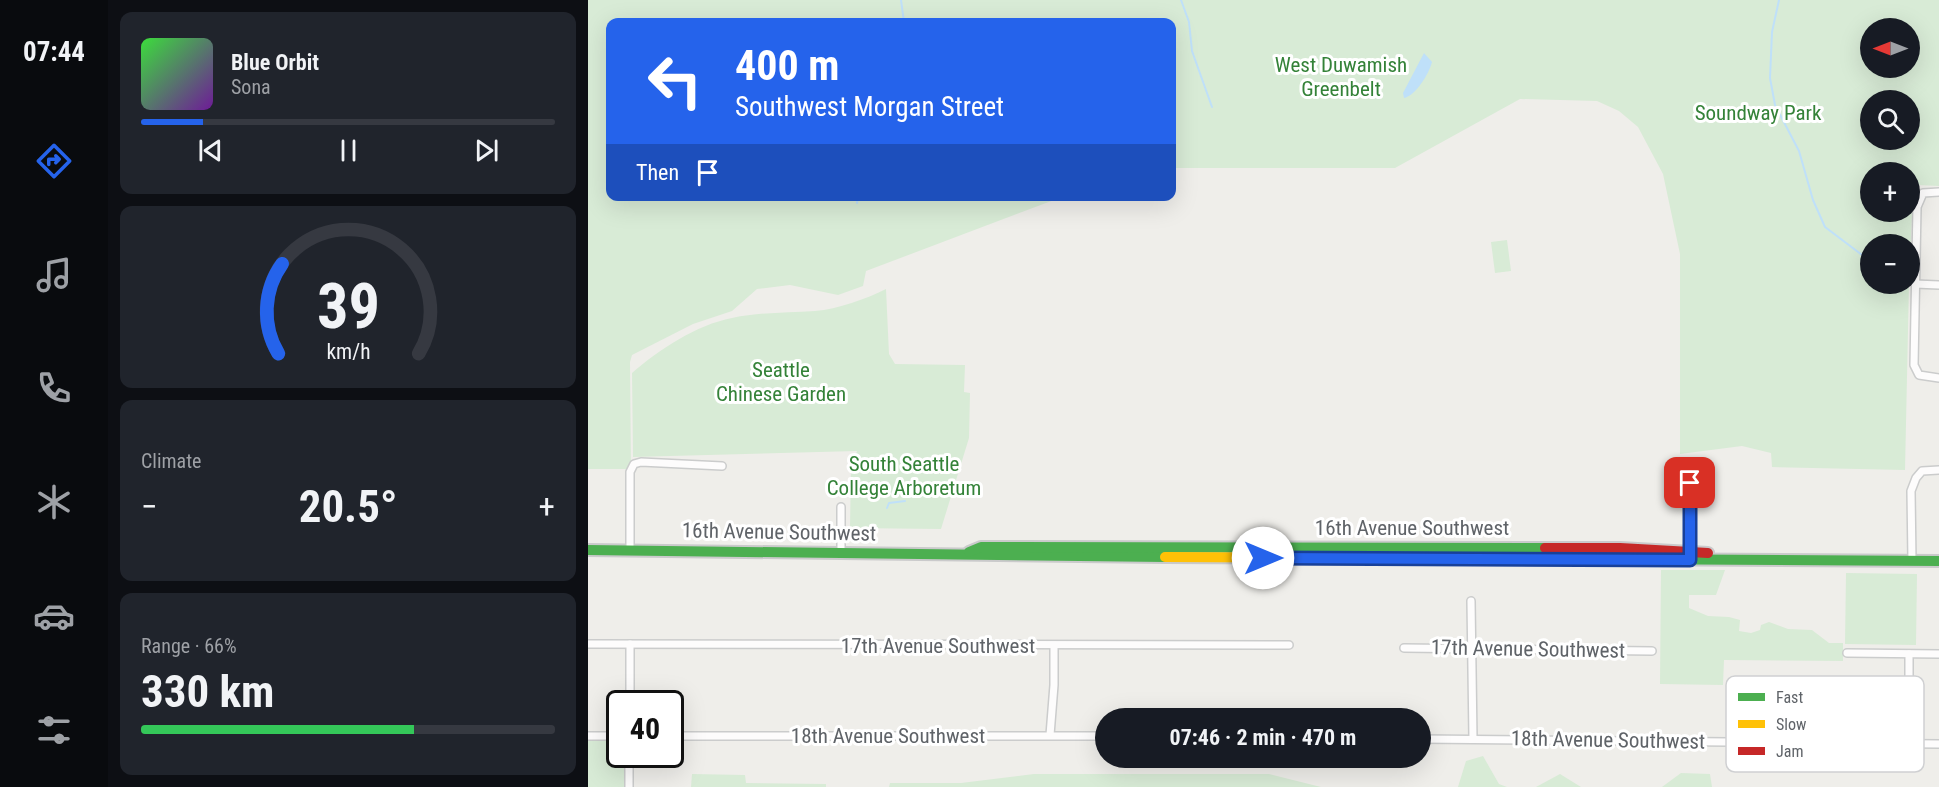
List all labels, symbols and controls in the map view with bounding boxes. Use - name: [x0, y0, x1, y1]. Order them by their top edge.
- north arrow: [1860, 18, 1920, 78]
- map controls: [1860, 18, 1920, 294]
- text: 07:44: [23, 36, 85, 68]
- text: 400 m: [735, 41, 840, 90]
- icon: left: [636, 42, 714, 120]
- text: Blue Orbit: [231, 50, 319, 75]
- park label: West Duwamish Greenbelt: [1275, 53, 1407, 101]
- text: Sona: [231, 75, 271, 99]
- button: search: [1860, 90, 1920, 150]
- text: Southwest Morgan Street: [735, 91, 1004, 123]
- park label: Soundway Park: [1695, 101, 1822, 125]
- icon: previous: [194, 134, 227, 167]
- icon: pause: [332, 134, 365, 167]
- icon: next: [470, 134, 503, 167]
- icon: directions: [33, 140, 75, 182]
- icon: arrive: [691, 156, 724, 189]
- text: Then: [636, 160, 679, 185]
- button: +: [1860, 162, 1920, 222]
- button: −: [1860, 234, 1920, 294]
- icon: music: [33, 254, 75, 296]
- text: 39: [316, 270, 380, 343]
- text: km/h: [326, 339, 370, 364]
- park label: Seattle Chinese Garden: [716, 358, 846, 406]
- icon: phone: [33, 367, 75, 409]
- text: Climate: [141, 449, 201, 473]
- park label: South Seattle College Arboretum: [827, 452, 981, 500]
- pin: [1664, 457, 1715, 508]
- icon: arrive: [1673, 466, 1706, 499]
- text: 20.5°: [299, 480, 397, 533]
- icon: climate: [33, 481, 75, 523]
- text: −: [141, 487, 158, 526]
- text: +: [539, 487, 555, 526]
- street label: 16th Avenue Southwest: [1315, 516, 1509, 540]
- street label: 16th Avenue Southwest: [682, 518, 876, 546]
- position arrow: [1231, 526, 1295, 590]
- icon: car: [33, 595, 75, 637]
- text: Range · 66%: [141, 634, 237, 658]
- street label: 17th Avenue Southwest: [841, 634, 1035, 658]
- street label: 17th Avenue Southwest: [1431, 635, 1625, 663]
- text: 330 km: [141, 665, 274, 718]
- legend: [1726, 676, 1924, 772]
- text: Fast: [1776, 688, 1803, 707]
- speed limit sign: 40: [606, 690, 684, 768]
- icon: filters: [33, 709, 75, 751]
- text: Slow: [1776, 715, 1806, 734]
- street label: 18th Avenue Southwest: [791, 724, 985, 748]
- text: 07:46 · 2 min · 470 m: [1170, 725, 1356, 750]
- street label: 18th Avenue Southwest: [1511, 726, 1705, 754]
- text: Jam: [1776, 742, 1803, 761]

